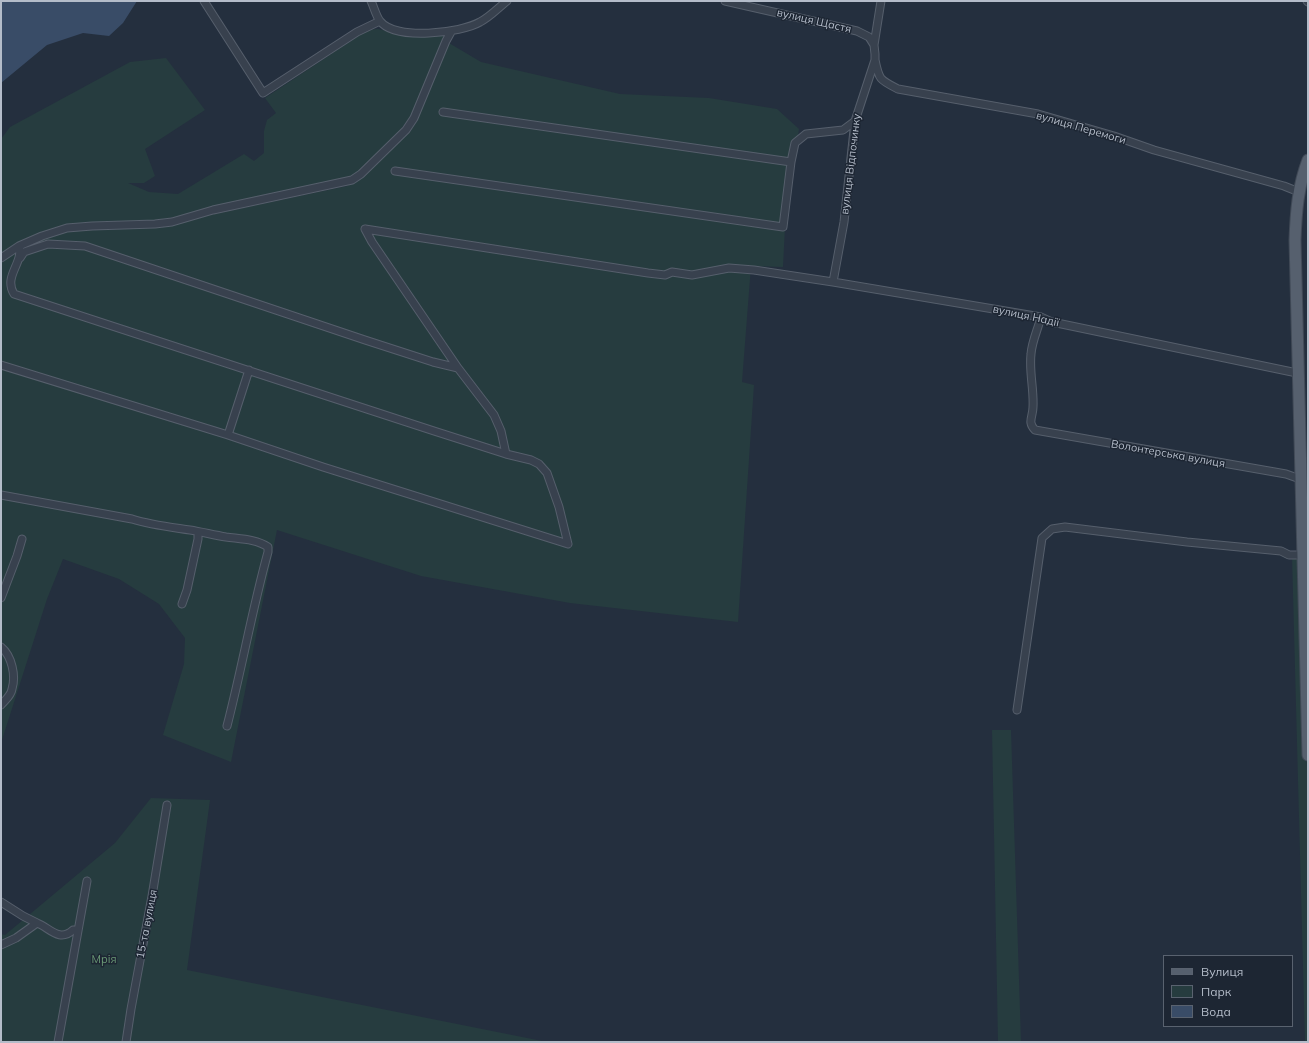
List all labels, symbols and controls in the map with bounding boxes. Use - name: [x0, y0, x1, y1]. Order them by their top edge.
- street label: вулиця Щастя: [775, 6, 853, 36]
- street label: вулиця Перемоги: [1035, 109, 1127, 147]
- street label: вулиця Відпочинку: [838, 113, 864, 215]
- street label: вулиця Надії: [992, 303, 1060, 329]
- street label: Волонтерська вулиця: [1110, 437, 1226, 471]
- street label: 15-та вулиця: [134, 888, 160, 960]
- park label: Мрія: [92, 953, 116, 967]
- legend: [1163, 955, 1293, 1027]
- text: Вулиця: [1201, 964, 1243, 979]
- text: Парк: [1201, 984, 1231, 999]
- text: Вода: [1201, 1004, 1231, 1019]

